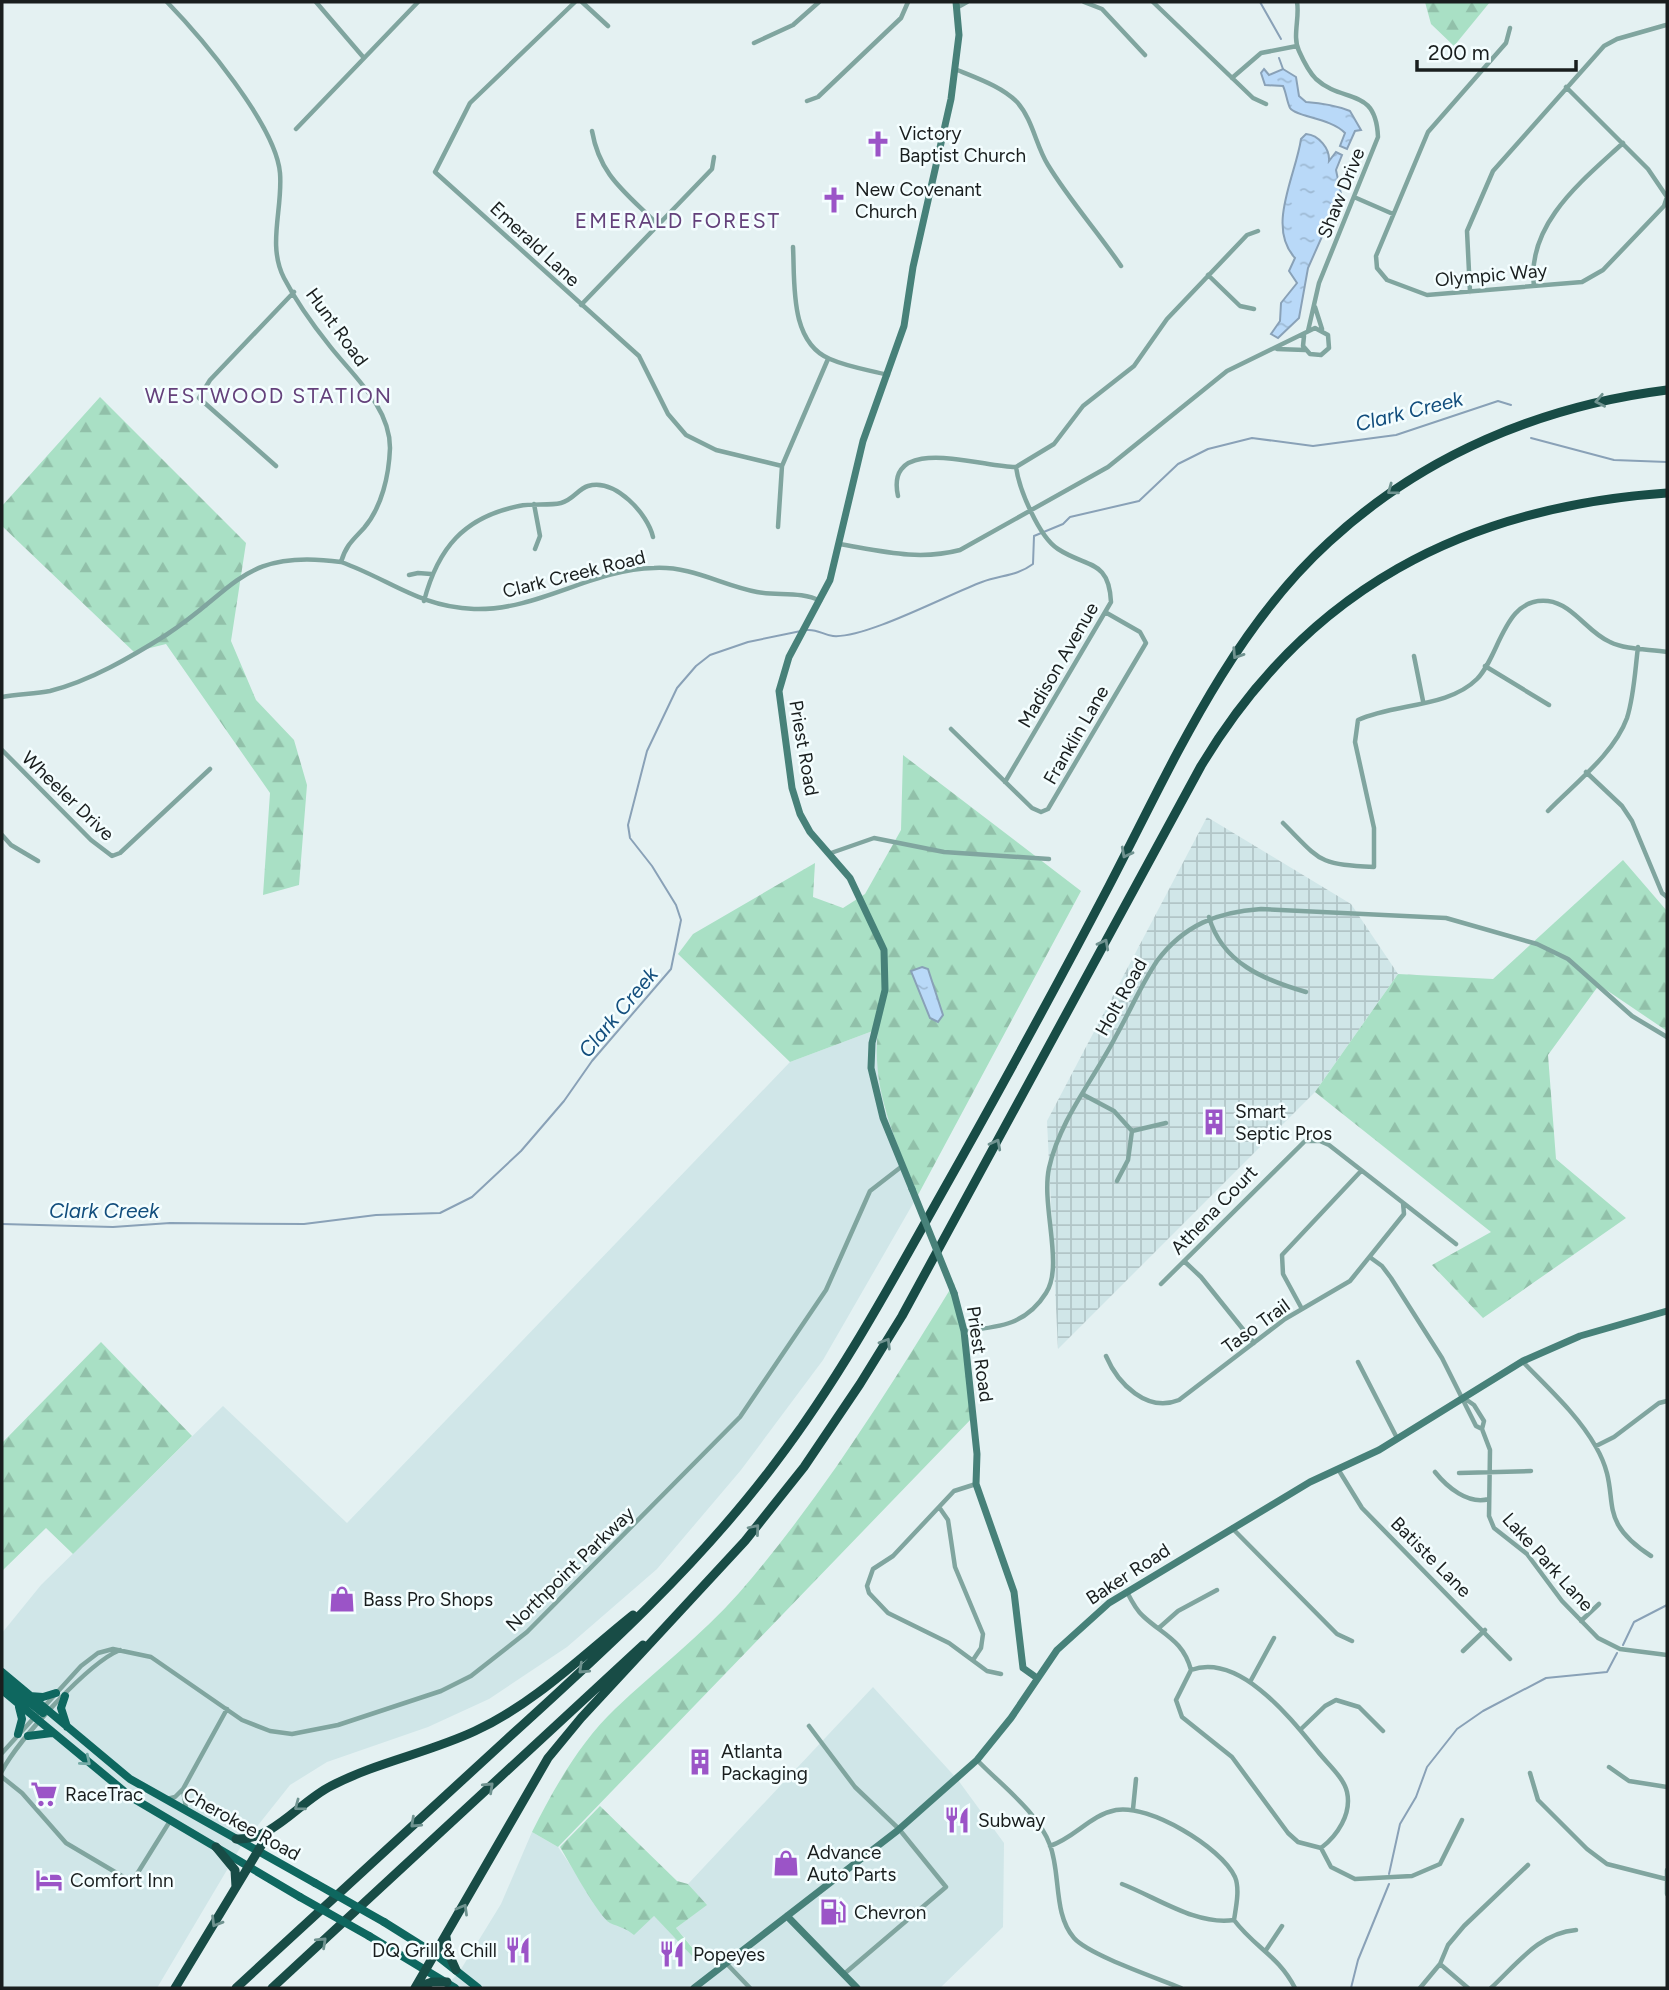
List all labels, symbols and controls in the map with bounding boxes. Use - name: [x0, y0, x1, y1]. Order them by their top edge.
- scale bar: [1417, 28, 1576, 72]
- text: 200 m: [1428, 40, 1490, 65]
- place label: Victory Baptist Church: [899, 122, 1026, 167]
- church icon: Victory Baptist Church: [863, 129, 893, 159]
- street label: Shaw Drive: [1312, 144, 1370, 242]
- place label: New Covenant Church: [855, 178, 982, 223]
- church icon: New Covenant Church: [819, 185, 849, 215]
- street label: Emerald Lane: [485, 197, 585, 291]
- district label: EMERALD FOREST: [575, 208, 781, 233]
- street label: Olympic Way: [1434, 259, 1548, 291]
- street label: Hunt Road: [301, 283, 373, 371]
- district label: WESTWOOD STATION: [145, 383, 393, 408]
- water label: Clark Creek: [1353, 385, 1466, 436]
- one-way arrow: [1594, 392, 1606, 407]
- one-way arrow: [1387, 482, 1400, 495]
- street label: Clark Creek Road: [500, 545, 648, 603]
- street label: Madison Avenue: [1013, 598, 1103, 732]
- one-way arrow: [1232, 647, 1245, 660]
- street label: Franklin Lane: [1038, 681, 1114, 789]
- street label: Priest Road: [784, 698, 824, 798]
- street label: Wheeler Drive: [17, 746, 119, 846]
- one-way arrow: [1121, 846, 1135, 858]
- one-way arrow: [1096, 938, 1109, 951]
- street label: Holt Road: [1090, 954, 1152, 1040]
- water label: Clark Creek: [573, 961, 663, 1062]
- place label: Smart Septic Pros: [1235, 1100, 1332, 1145]
- building icon: Smart Septic Pros: [1199, 1107, 1229, 1137]
- one-way arrow: [988, 1138, 1001, 1151]
- street label: Athena Court: [1166, 1161, 1262, 1259]
- water label: Clark Creek: [49, 1198, 160, 1223]
- street label: Taso Trail: [1218, 1294, 1294, 1358]
- street label: Priest Road: [962, 1305, 998, 1403]
- one-way arrow: [877, 1337, 890, 1350]
- street label: Northpoint Parkway: [501, 1502, 639, 1636]
- street label: Lake Park Lane: [1498, 1508, 1598, 1616]
- street label: Batiste Lane: [1386, 1512, 1476, 1602]
- one-way arrow: [747, 1524, 759, 1537]
- street label: Baker Road: [1082, 1538, 1174, 1610]
- shop icon: Bass Pro Shops: [327, 1584, 357, 1614]
- place label: Bass Pro Shops: [363, 1588, 493, 1611]
- one-way arrow: [578, 1661, 591, 1674]
- place label: Atlanta Packaging: [721, 1740, 808, 1785]
- building icon: Atlanta Packaging: [685, 1747, 715, 1777]
- one-way arrow: [77, 1753, 90, 1765]
- supermarket icon: RaceTrac: [29, 1779, 59, 1809]
- street label: Cherokee Road: [179, 1782, 305, 1866]
- place label: RaceTrac: [65, 1783, 143, 1806]
- one-way arrow: [481, 1783, 494, 1796]
- one-way arrow: [294, 1798, 307, 1811]
- restaurant icon: Subway: [942, 1805, 972, 1835]
- place label: Subway: [978, 1809, 1045, 1832]
- one-way arrow: [410, 1815, 423, 1828]
- place label: Advance Auto Parts: [807, 1841, 896, 1886]
- shop icon: Advance Auto Parts: [771, 1848, 801, 1878]
- hotel icon: Comfort Inn: [34, 1865, 64, 1895]
- place label: Comfort Inn: [70, 1869, 174, 1892]
- fuel station icon: Chevron: [818, 1897, 848, 1927]
- place label: Chevron: [854, 1901, 926, 1924]
- one-way arrow: [454, 1903, 467, 1916]
- one-way arrow: [211, 1915, 224, 1928]
- restaurant icon: DQ Grill & Chill: [503, 1935, 533, 1965]
- one-way arrow: [314, 1938, 327, 1950]
- place label: DQ Grill & Chill: [372, 1939, 497, 1962]
- restaurant icon: Popeyes: [657, 1939, 687, 1969]
- place label: Popeyes: [693, 1943, 765, 1966]

